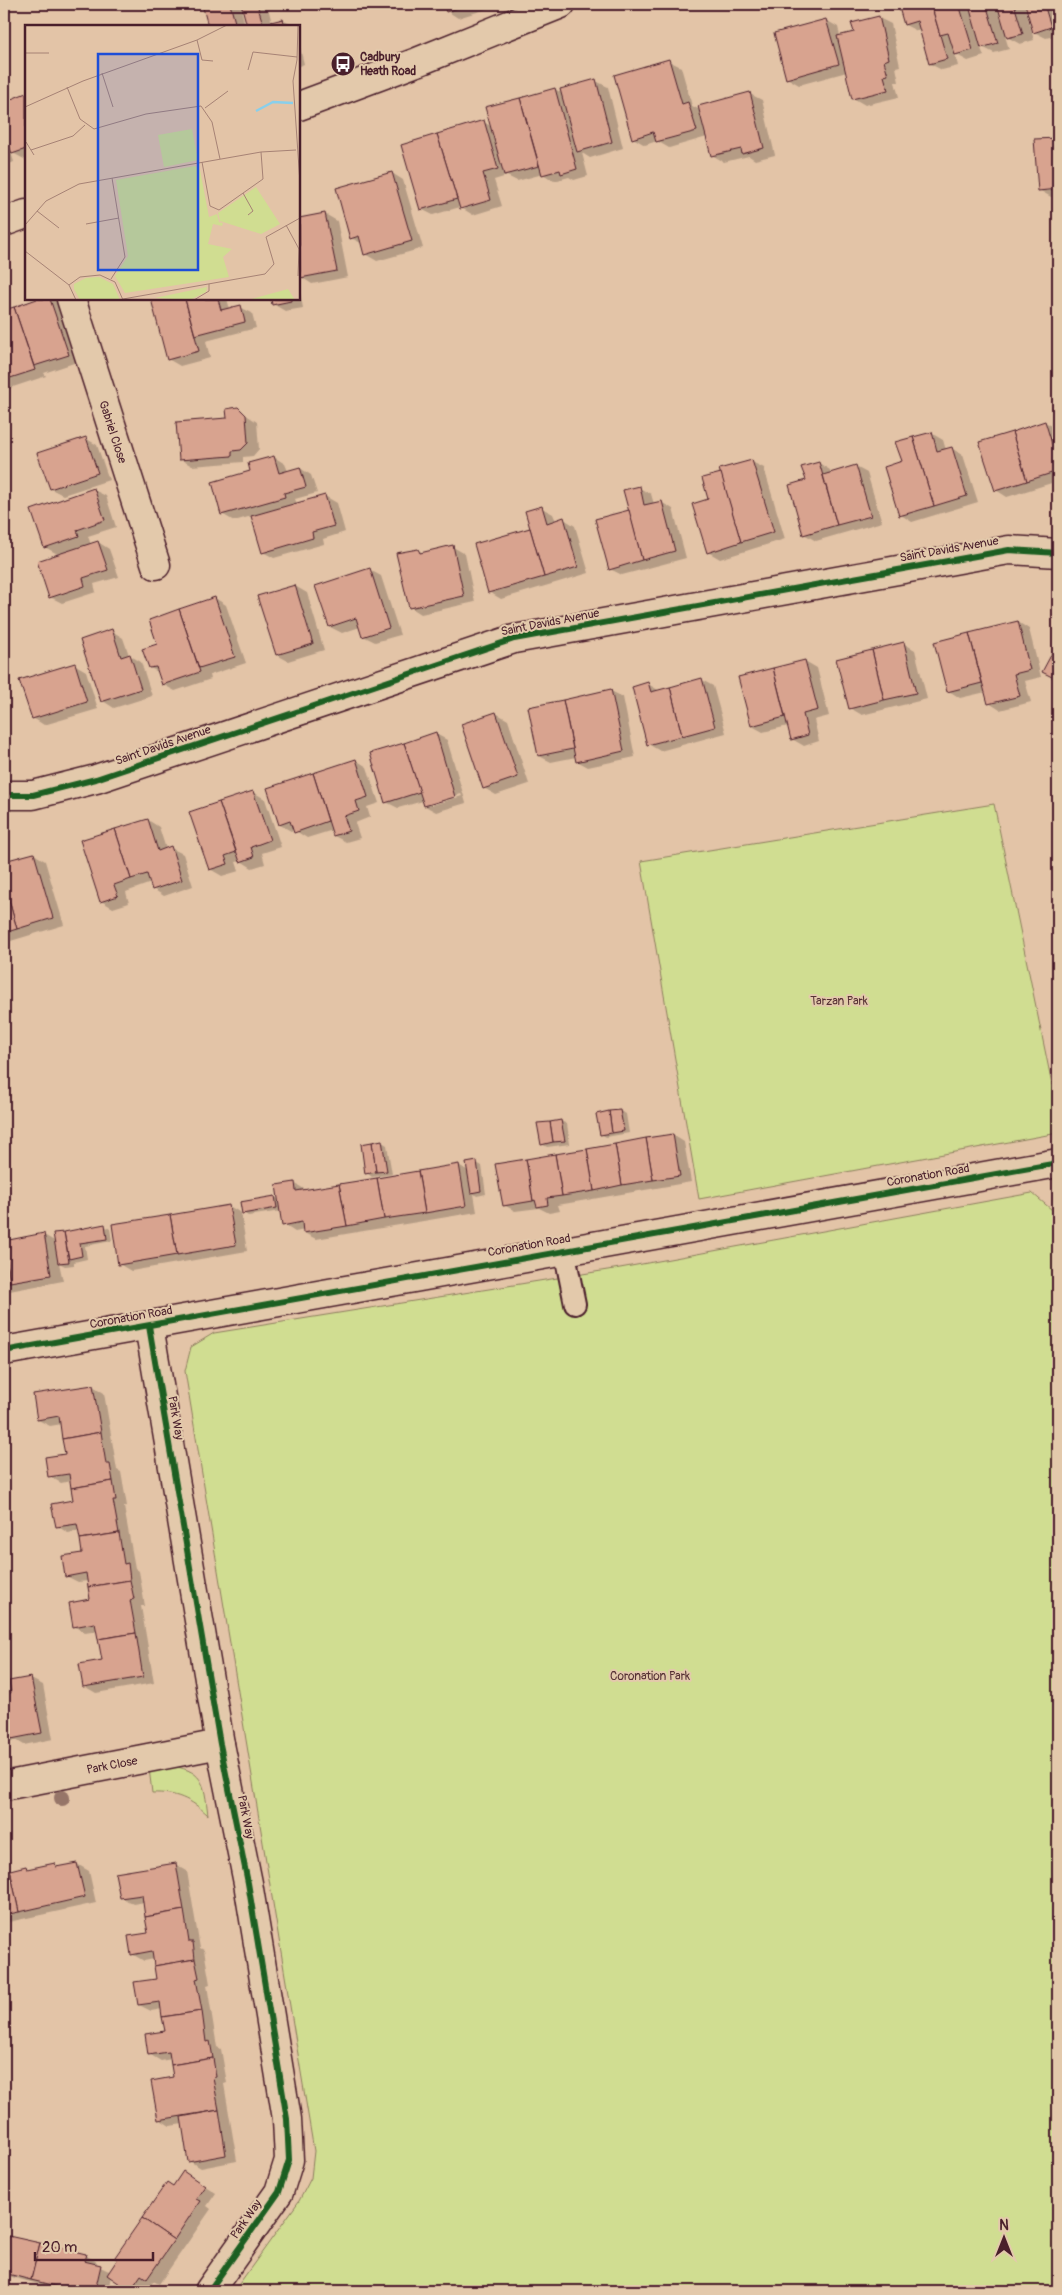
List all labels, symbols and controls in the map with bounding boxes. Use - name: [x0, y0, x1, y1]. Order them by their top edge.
- inset map: [25, 25, 300, 300]
- place label: Cadbury Heath Road: [360, 50, 416, 79]
- bus stop icon: Cadbury Heath Road: [330, 51, 356, 77]
- street label: Gabriel Close: [95, 399, 130, 466]
- street label: Saint Davids Avenue: [898, 533, 1000, 566]
- street label: Saint Davids Avenue: [500, 606, 601, 639]
- street label: Saint Davids Avenue: [113, 722, 213, 769]
- park label: Tarzan Park: [810, 994, 868, 1009]
- street label: Coronation Road: [886, 1161, 971, 1190]
- street label: Coronation Road: [487, 1231, 572, 1260]
- street label: Coronation Road: [89, 1303, 174, 1332]
- street label: Park Way: [164, 1395, 187, 1441]
- park label: Coronation Park: [610, 1669, 690, 1684]
- street label: Park Close: [85, 1753, 139, 1778]
- street label: Park Way: [234, 1794, 257, 1840]
- street label: Park Way: [227, 2197, 265, 2242]
- north arrow: [980, 2212, 1030, 2262]
- text: N: [999, 2217, 1009, 2234]
- scale bar: [35, 2230, 152, 2262]
- text: 20 m: [42, 2238, 77, 2257]

